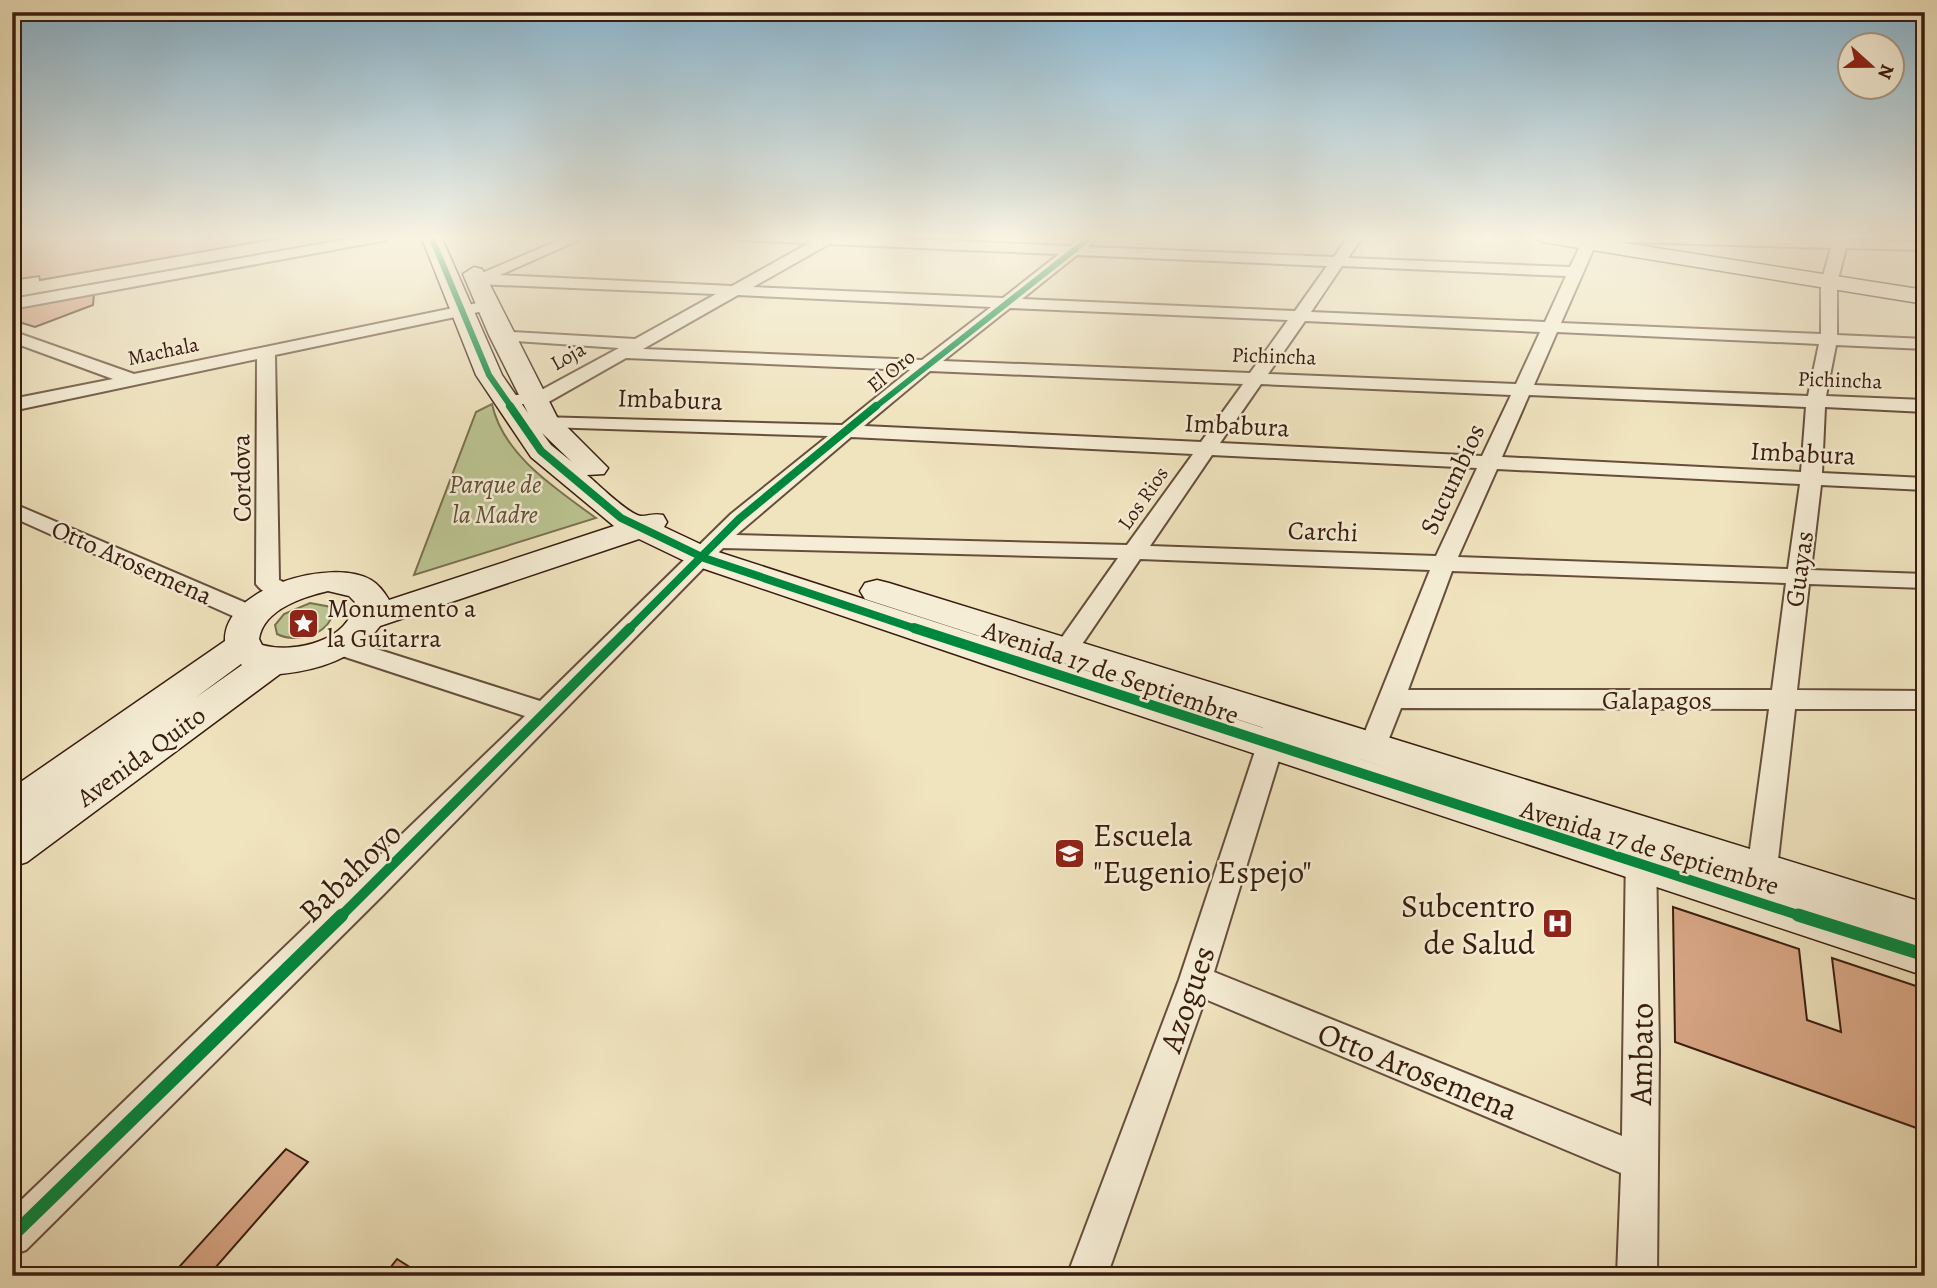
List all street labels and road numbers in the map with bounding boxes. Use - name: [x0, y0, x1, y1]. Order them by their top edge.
- street label: Machala: [125, 330, 201, 372]
- street label: Loja: [545, 335, 591, 377]
- street label: Pichincha: [1231, 341, 1317, 371]
- street label: El Oro: [861, 343, 921, 399]
- street label: Pichincha: [1797, 365, 1883, 395]
- street label: Imbabura: [617, 380, 723, 419]
- street label: Imbabura: [1184, 405, 1290, 446]
- street label: Sucumbios: [1412, 418, 1493, 540]
- street label: Imbabura: [1750, 433, 1856, 474]
- street label: Cordova: [223, 434, 260, 522]
- street label: Los Rios: [1111, 461, 1175, 535]
- street label: Otto Arosemena: [46, 511, 218, 613]
- street label: Carchi: [1287, 513, 1359, 550]
- street label: Guayas: [1777, 529, 1822, 609]
- street label: Avenida 17 de Septiembre: [977, 612, 1243, 733]
- street label: Galapagos: [1602, 683, 1712, 718]
- street label: Avenida Quito: [69, 698, 213, 816]
- street label: Avenida 17 de Septiembre: [1515, 791, 1783, 903]
- street label: Babahoyo: [289, 812, 411, 932]
- street label: Azogues: [1148, 940, 1226, 1059]
- street label: Ambato: [1618, 1002, 1664, 1107]
- street label: Otto Arosemena: [1311, 1011, 1525, 1131]

